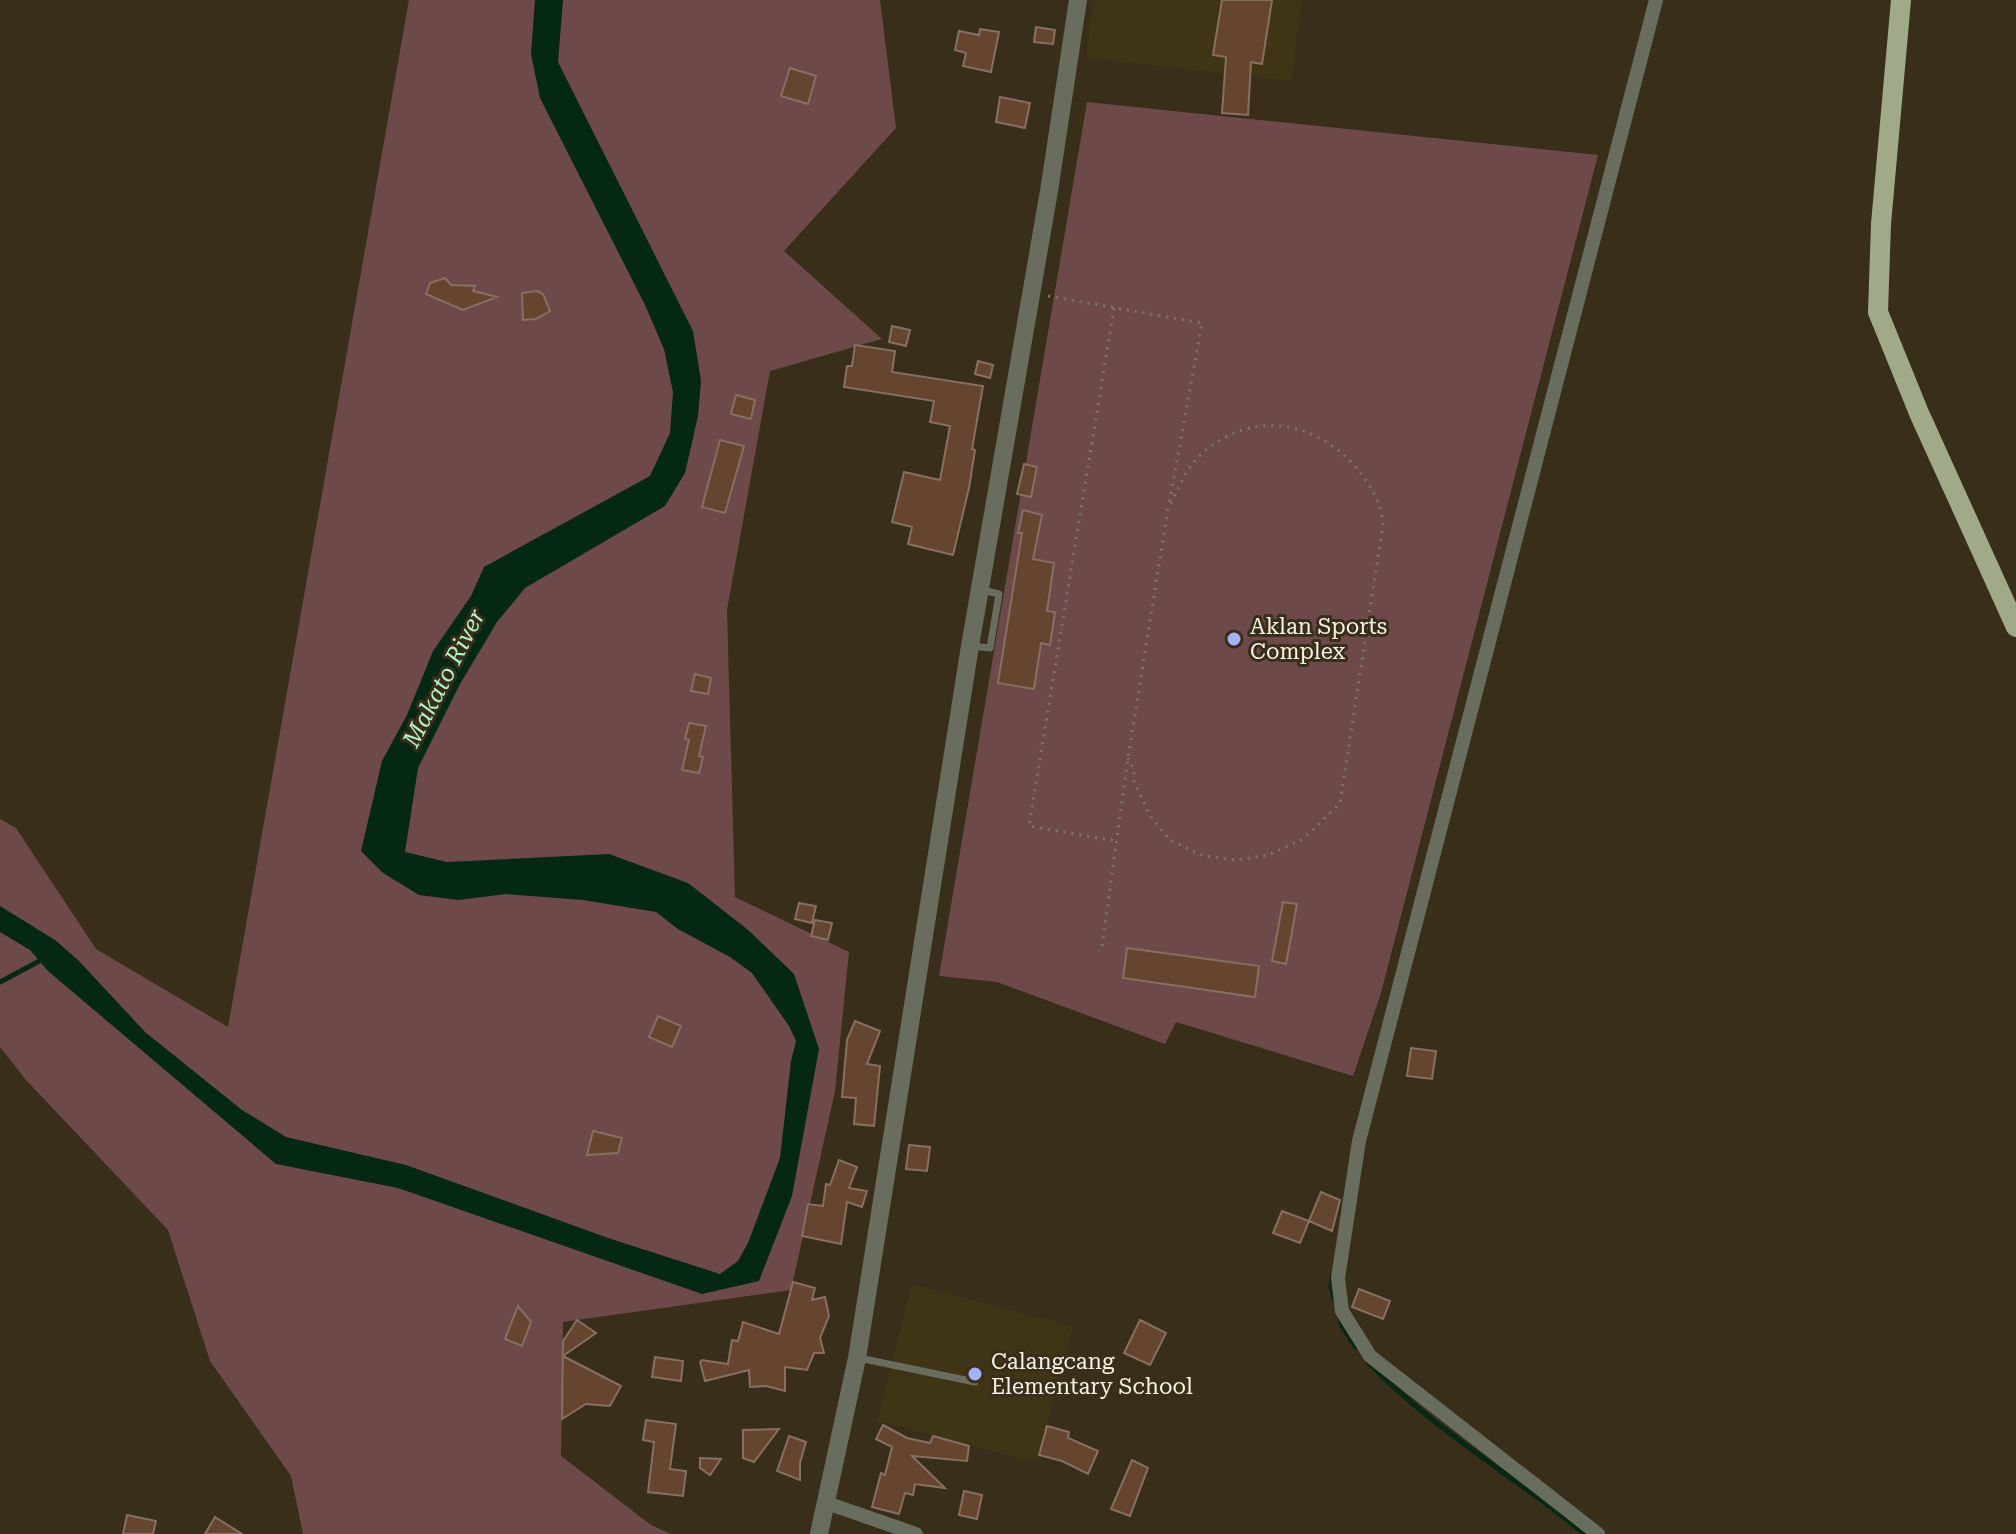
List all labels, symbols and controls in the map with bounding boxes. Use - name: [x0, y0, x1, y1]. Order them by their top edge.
- water label: Makato River: [397, 604, 491, 753]
- place label: Aklan Sports Complex: [1250, 614, 1387, 664]
- marker: Aklan Sports Complex: [1225, 630, 1243, 648]
- place label: Calangcang Elementary School: [991, 1349, 1193, 1399]
- marker: Calangcang Elementary School: [966, 1365, 984, 1383]

